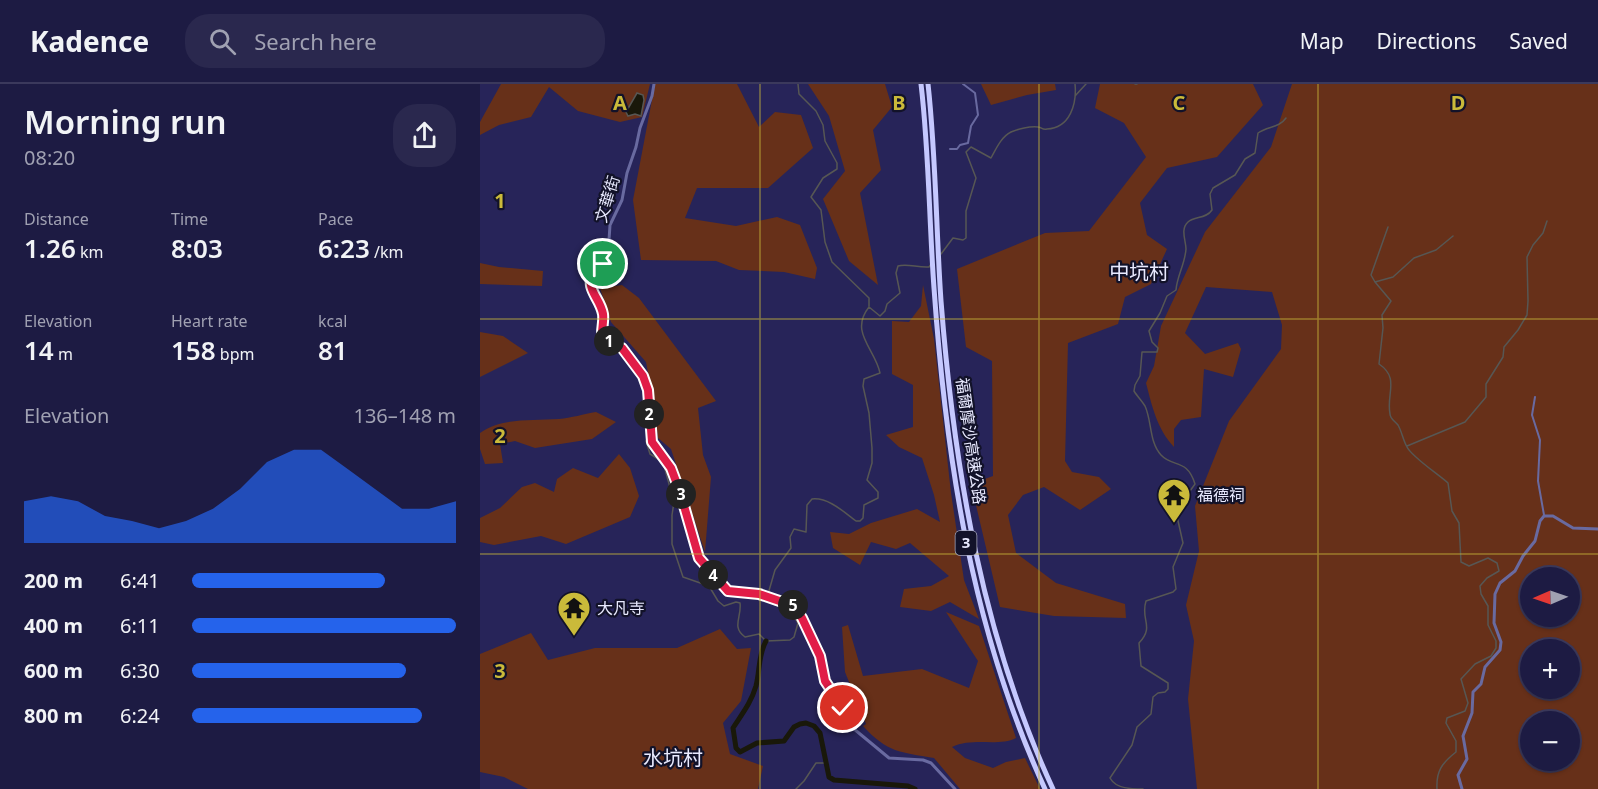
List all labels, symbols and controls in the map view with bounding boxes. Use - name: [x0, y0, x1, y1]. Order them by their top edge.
- search box: [185, 14, 605, 68]
- text: Kadence: [30, 22, 149, 60]
- icon: search: [206, 25, 239, 58]
- text: Search here: [254, 26, 377, 56]
- text: Map: [1300, 27, 1344, 55]
- text: Directions: [1377, 27, 1476, 55]
- text: Saved: [1509, 27, 1568, 55]
- text: A: [613, 89, 627, 116]
- text: B: [892, 89, 906, 116]
- text: C: [1173, 89, 1186, 116]
- text: D: [1451, 89, 1465, 116]
- text: Morning run: [24, 99, 226, 144]
- button: share: [393, 104, 456, 167]
- text: 08:20: [24, 144, 75, 171]
- street label: 文華街: [589, 173, 625, 225]
- text: 1: [494, 187, 506, 214]
- text: Distance: [24, 208, 89, 230]
- text: Time: [171, 208, 208, 230]
- text: Pace: [318, 208, 353, 230]
- text: 1.26: [24, 230, 76, 266]
- text: 8:03: [171, 230, 223, 266]
- text: 6:23: [318, 230, 370, 266]
- pin: [577, 238, 628, 289]
- text: km: [76, 241, 103, 263]
- text: /km: [370, 241, 403, 263]
- icon: arrive: [586, 247, 619, 280]
- district label: 中坑村: [1109, 258, 1169, 285]
- text: Elevation: [24, 310, 92, 332]
- text: Heart rate: [171, 310, 247, 332]
- text: kcal: [318, 310, 347, 332]
- pin: 1: [594, 326, 624, 356]
- text: 1: [604, 330, 614, 352]
- text: 14: [24, 332, 54, 368]
- text: 158: [171, 332, 216, 368]
- text: 81: [318, 332, 348, 368]
- text: m: [54, 343, 73, 365]
- text: bpm: [216, 343, 254, 365]
- street label: 福爾摩沙高速公路: [951, 376, 991, 506]
- pin: 2: [634, 399, 664, 429]
- text: Elevation: [24, 402, 109, 429]
- text: 136–148 m: [353, 402, 456, 429]
- text: 2: [644, 403, 654, 425]
- text: 2: [494, 422, 506, 449]
- temple icon: 福德祠: [1156, 477, 1192, 524]
- pin: 3: [666, 479, 696, 509]
- text: 3: [676, 483, 686, 505]
- place label: 福德祠: [1197, 484, 1245, 506]
- road number: 3: [956, 531, 976, 555]
- pin: 4: [698, 560, 728, 590]
- text: 4: [708, 564, 718, 586]
- text: 200 m: [24, 567, 83, 594]
- text: 6:41: [120, 567, 160, 594]
- north arrow: [1520, 567, 1580, 627]
- map controls: [1520, 567, 1580, 771]
- temple icon: 大凡寺: [556, 590, 592, 637]
- pin: 5: [778, 590, 808, 620]
- text: 5: [788, 594, 798, 616]
- place label: 大凡寺: [597, 597, 645, 619]
- text: 400 m: [24, 612, 83, 639]
- text: 6:11: [120, 612, 160, 639]
- button: +: [1520, 639, 1580, 699]
- text: 600 m: [24, 657, 83, 684]
- text: 6:30: [120, 657, 160, 684]
- text: 3: [494, 657, 506, 684]
- pin: [817, 682, 868, 733]
- icon: check: [826, 691, 859, 724]
- text: 800 m: [24, 702, 83, 729]
- text: 6:24: [120, 702, 160, 729]
- button: −: [1520, 711, 1580, 771]
- district label: 水坑村: [643, 744, 703, 771]

